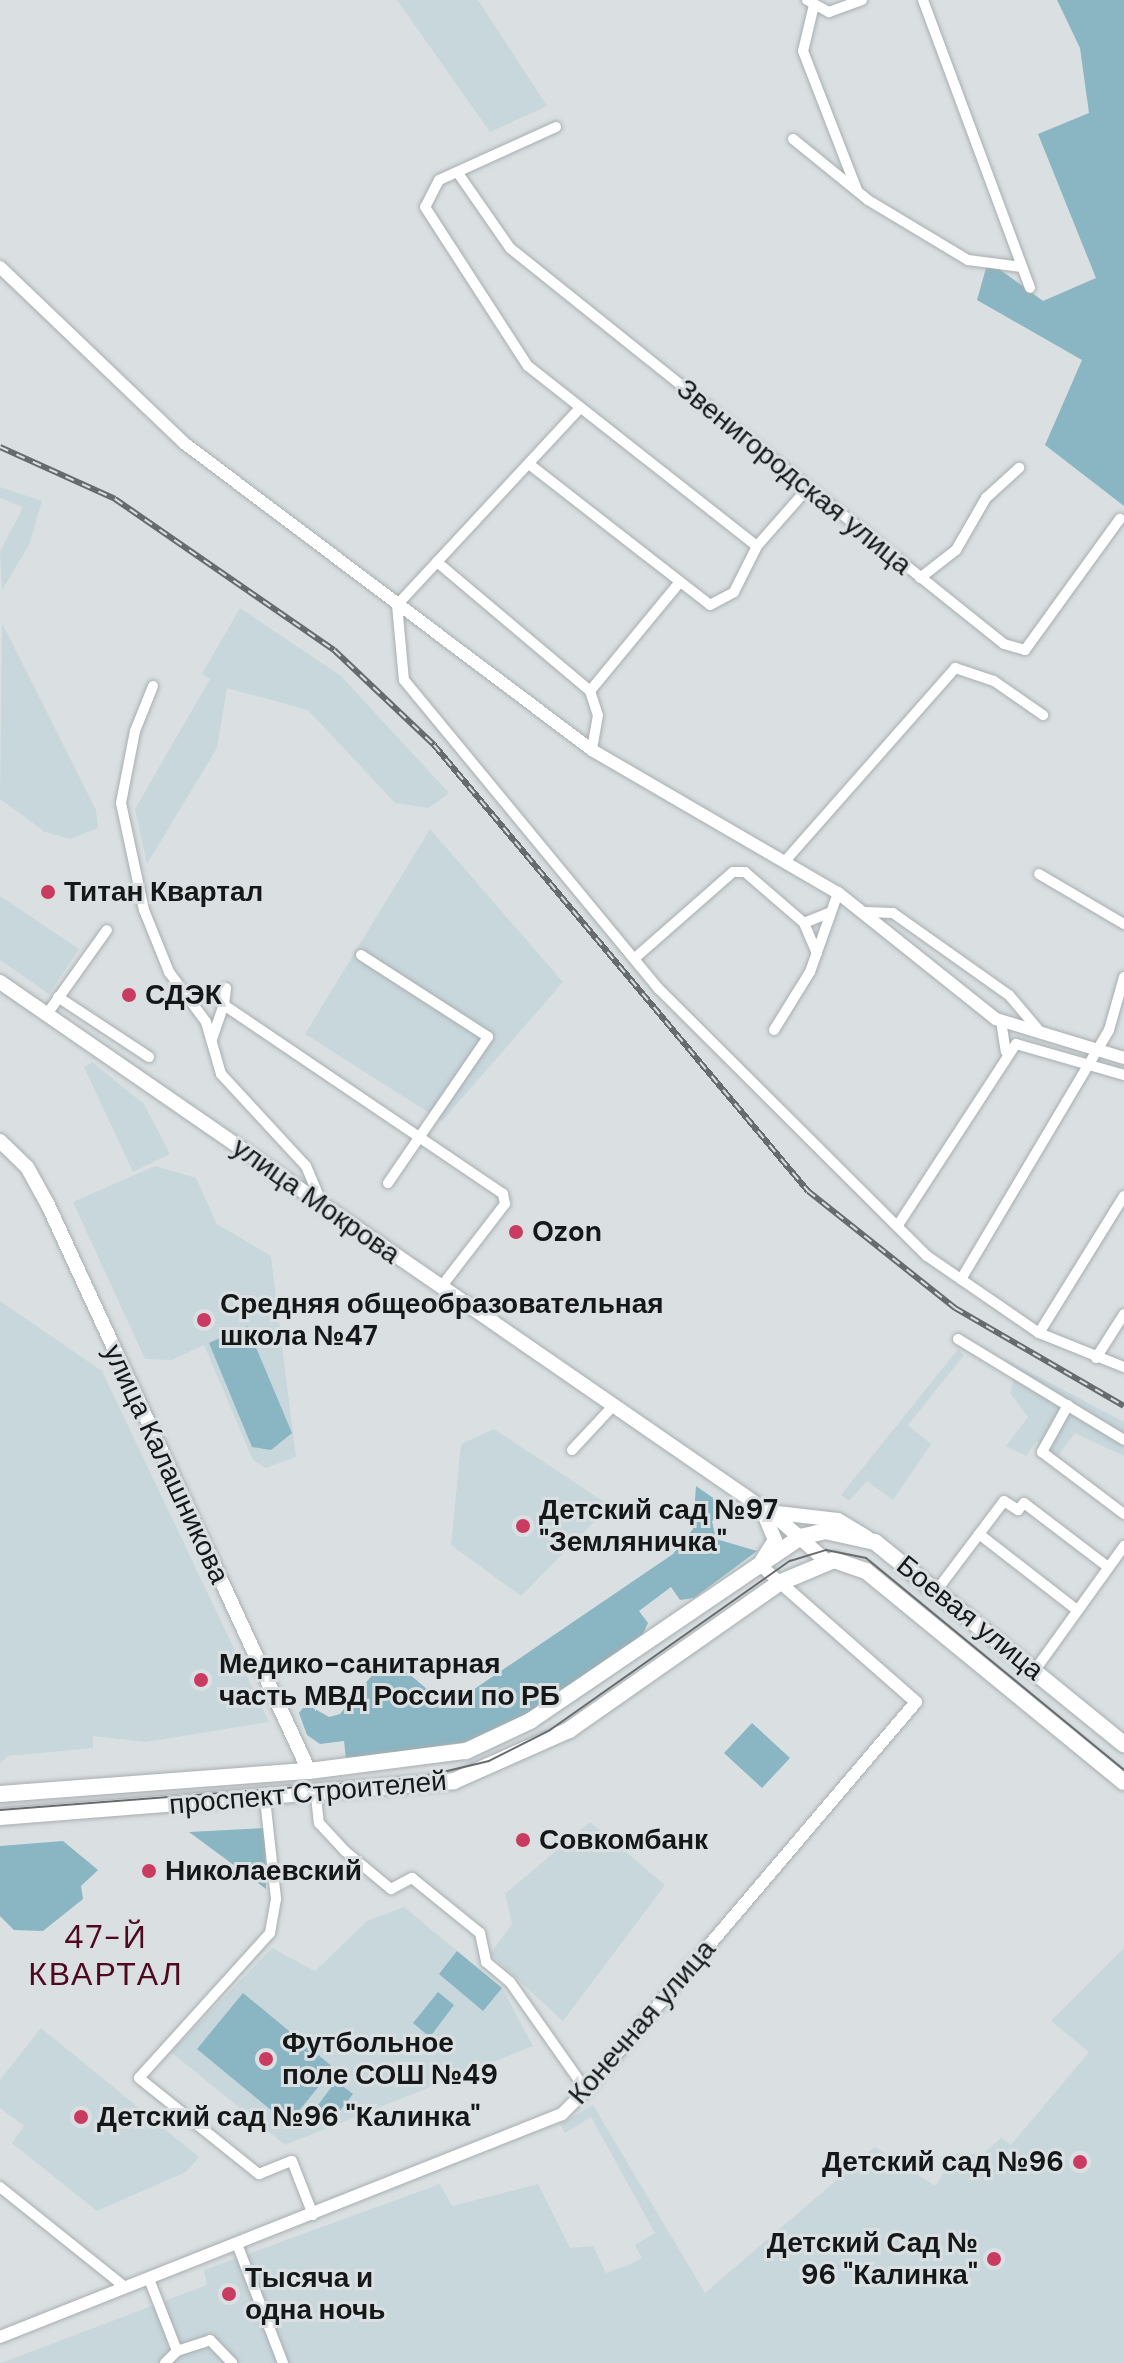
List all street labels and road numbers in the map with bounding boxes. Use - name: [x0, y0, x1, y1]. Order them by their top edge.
- street label: Звенигородская улица: [670, 372, 918, 582]
- street label: улица Мокрова: [226, 1131, 406, 1271]
- street label: улица Калашникова: [96, 1339, 236, 1589]
- street label: Боевая улица: [890, 1549, 1050, 1687]
- street label: проспект Строителей: [168, 1764, 448, 1822]
- street label: Конечная улица: [561, 1933, 723, 2111]

